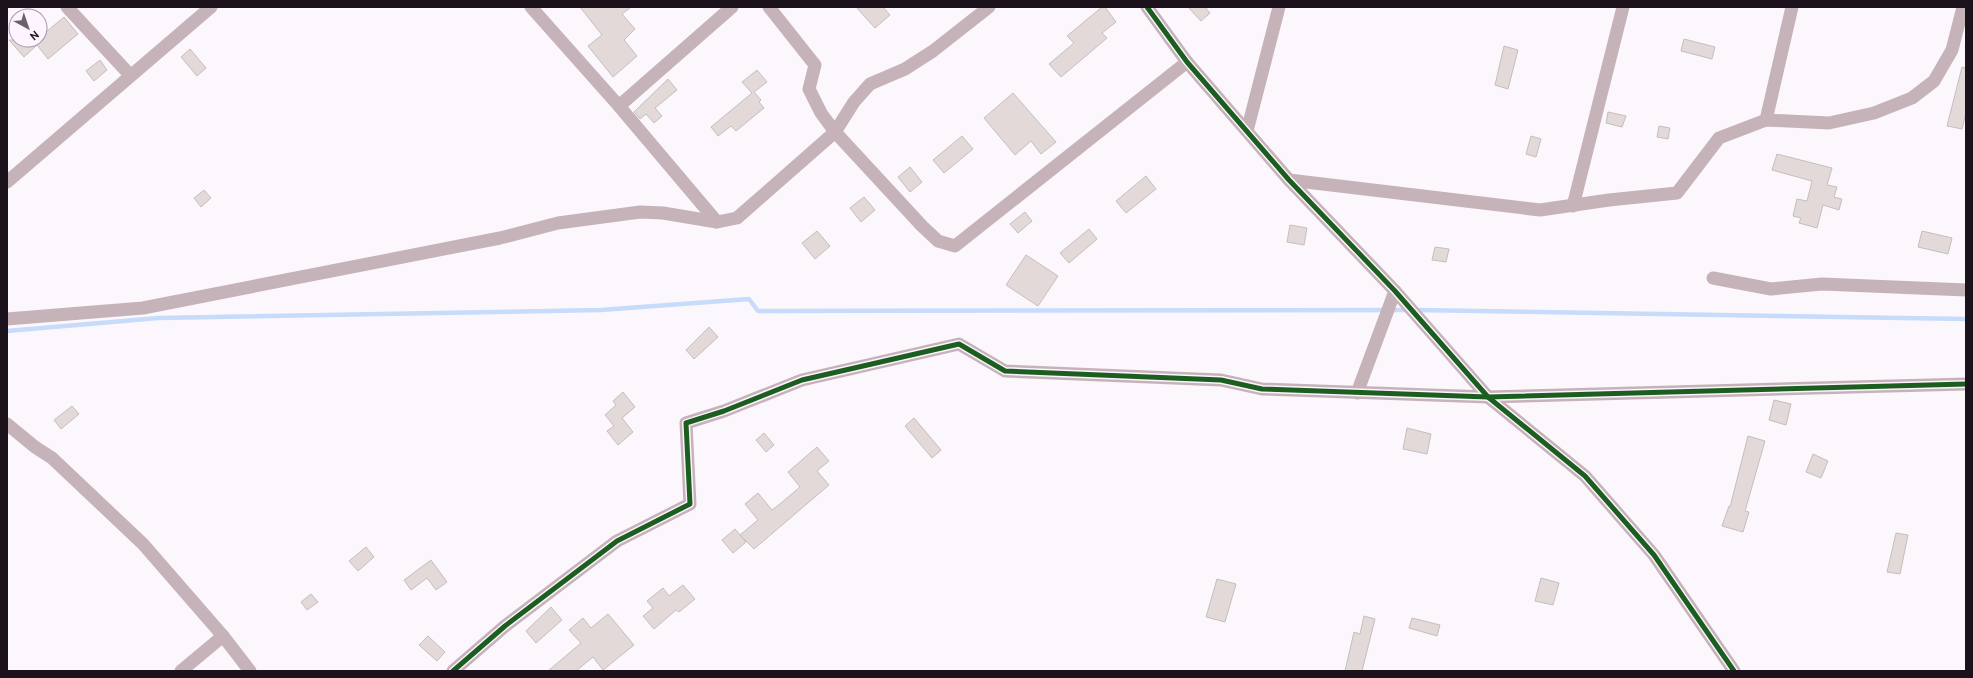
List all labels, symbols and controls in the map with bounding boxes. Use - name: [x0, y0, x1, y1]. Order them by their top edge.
- north arrow: [8, 8, 48, 48]
- text: N: [26, 27, 41, 43]

